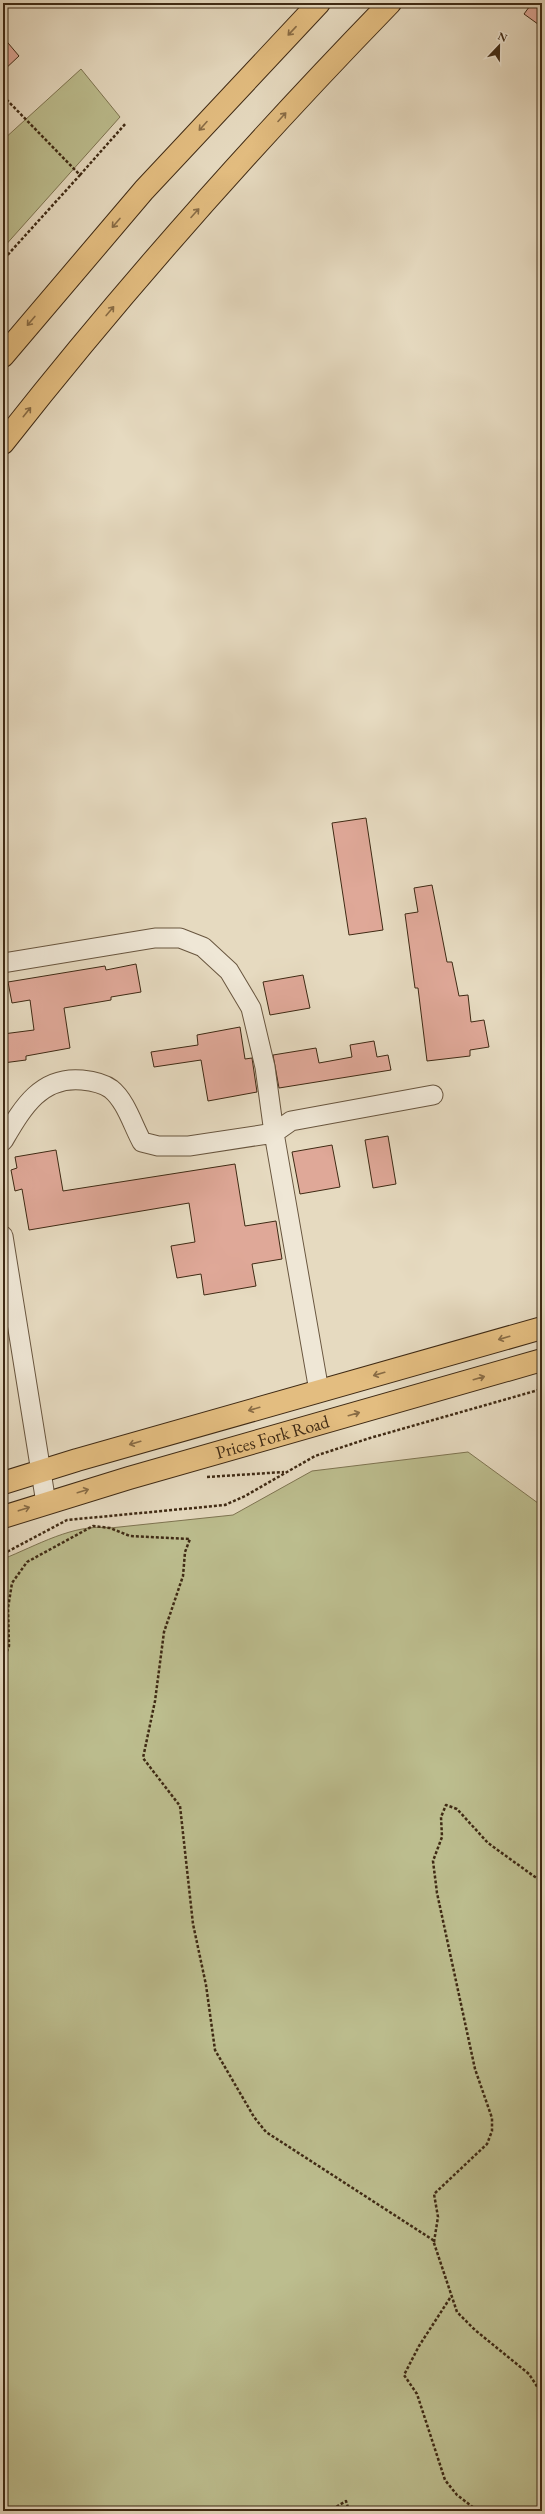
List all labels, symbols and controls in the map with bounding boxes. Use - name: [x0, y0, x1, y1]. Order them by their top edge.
- one-way arrow: [287, 26, 297, 36]
- north arrow: [479, 26, 519, 66]
- text: N: [496, 29, 510, 45]
- one-way arrow: [278, 112, 287, 122]
- one-way arrow: [198, 121, 208, 131]
- one-way arrow: [190, 209, 199, 219]
- one-way arrow: [112, 217, 121, 227]
- one-way arrow: [105, 306, 114, 317]
- one-way arrow: [27, 316, 36, 327]
- one-way arrow: [23, 406, 32, 417]
- one-way arrow: [498, 1335, 511, 1342]
- one-way arrow: [373, 1371, 386, 1378]
- one-way arrow: [472, 1374, 485, 1381]
- one-way arrow: [248, 1406, 261, 1413]
- street label: Prices Fork Road: [213, 1409, 333, 1464]
- one-way arrow: [347, 1410, 360, 1417]
- one-way arrow: [128, 1440, 141, 1447]
- one-way arrow: [77, 1487, 90, 1494]
- one-way arrow: [18, 1505, 31, 1512]

